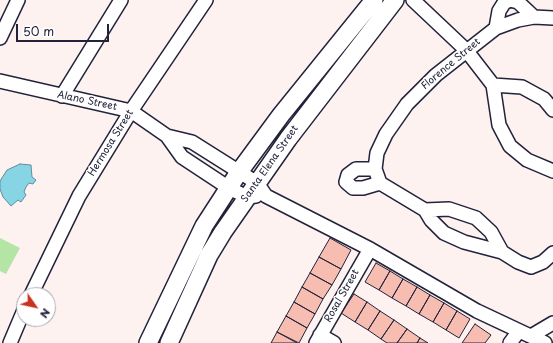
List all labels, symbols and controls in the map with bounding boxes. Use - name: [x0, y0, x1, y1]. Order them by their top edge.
- scale bar: [18, 16, 111, 42]
- text: 50 m: [23, 22, 54, 40]
- street label: Florence Street: [419, 36, 483, 92]
- street label: Alano Street: [56, 89, 118, 113]
- street label: Hermosa Street: [86, 108, 136, 178]
- street label: Santa Elena Street: [239, 123, 301, 205]
- street label: Rosal Street: [322, 267, 362, 325]
- north arrow: [16, 287, 56, 327]
- text: N: [36, 305, 55, 322]

